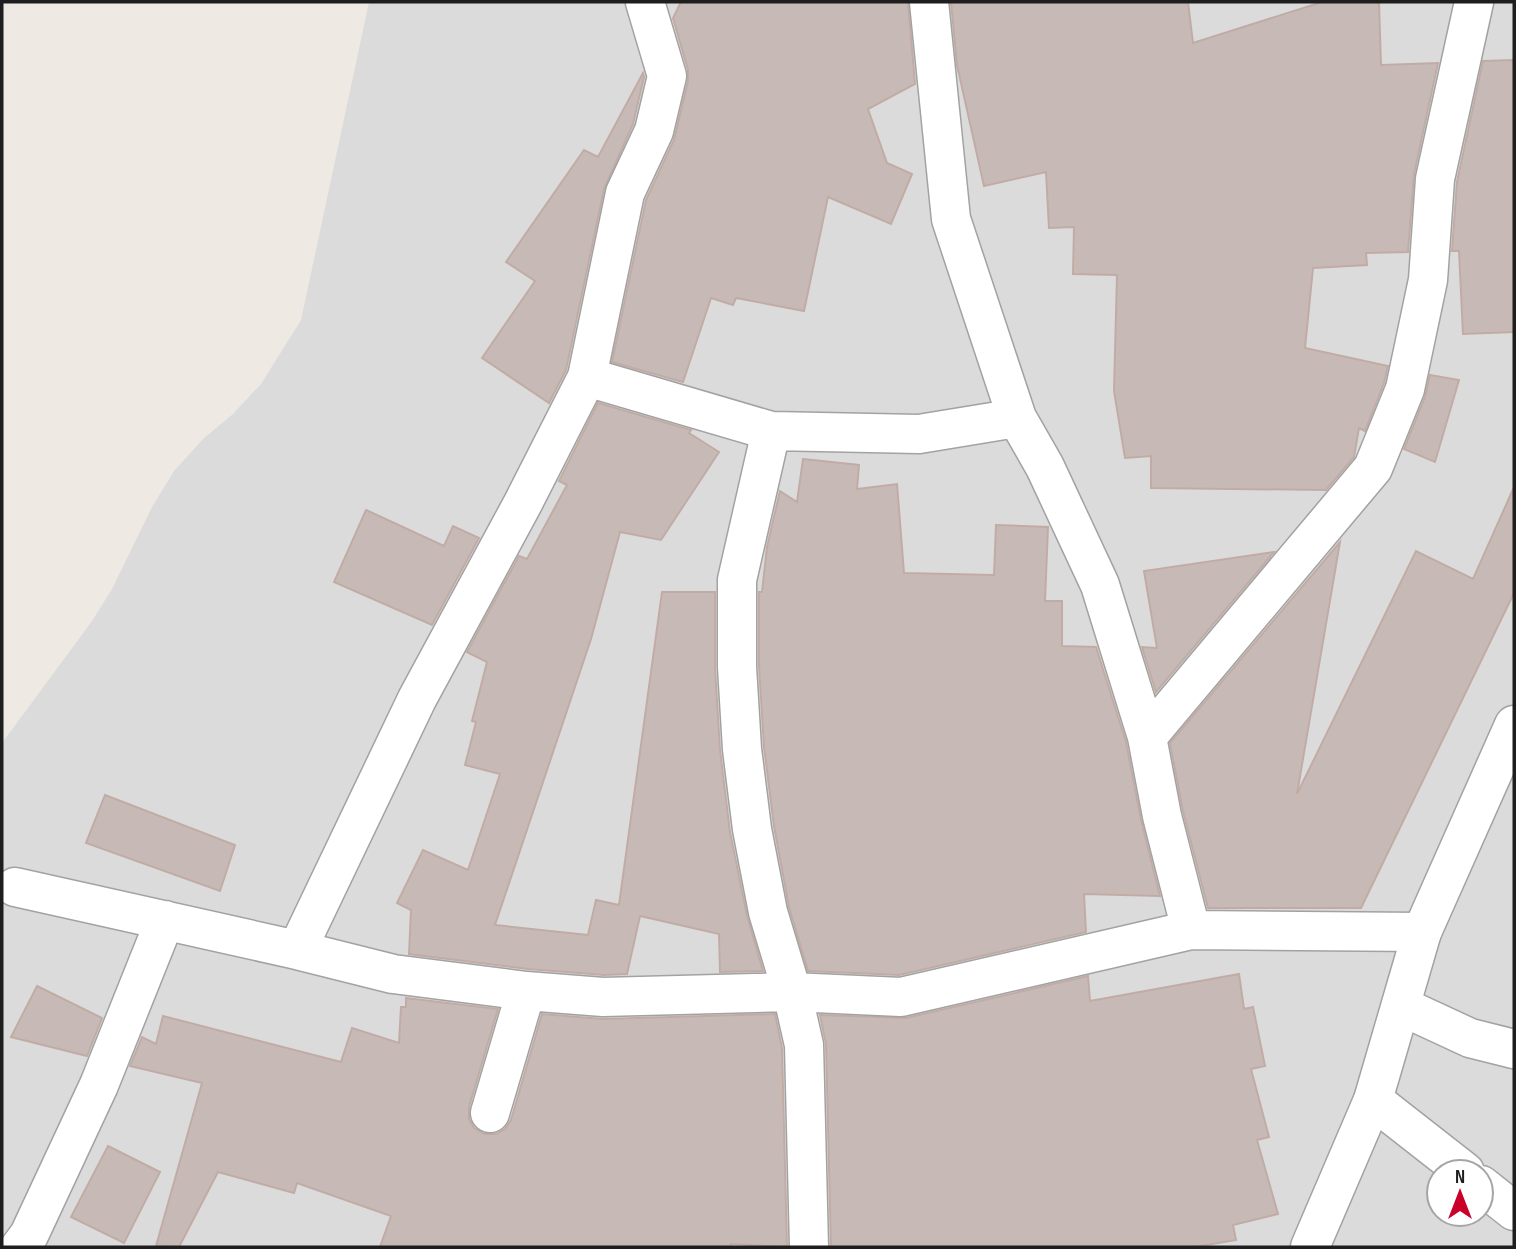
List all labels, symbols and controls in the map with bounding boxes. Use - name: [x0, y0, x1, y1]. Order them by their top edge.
- north arrow: [1425, 1158, 1495, 1228]
- text: N: [1455, 1166, 1465, 1189]

